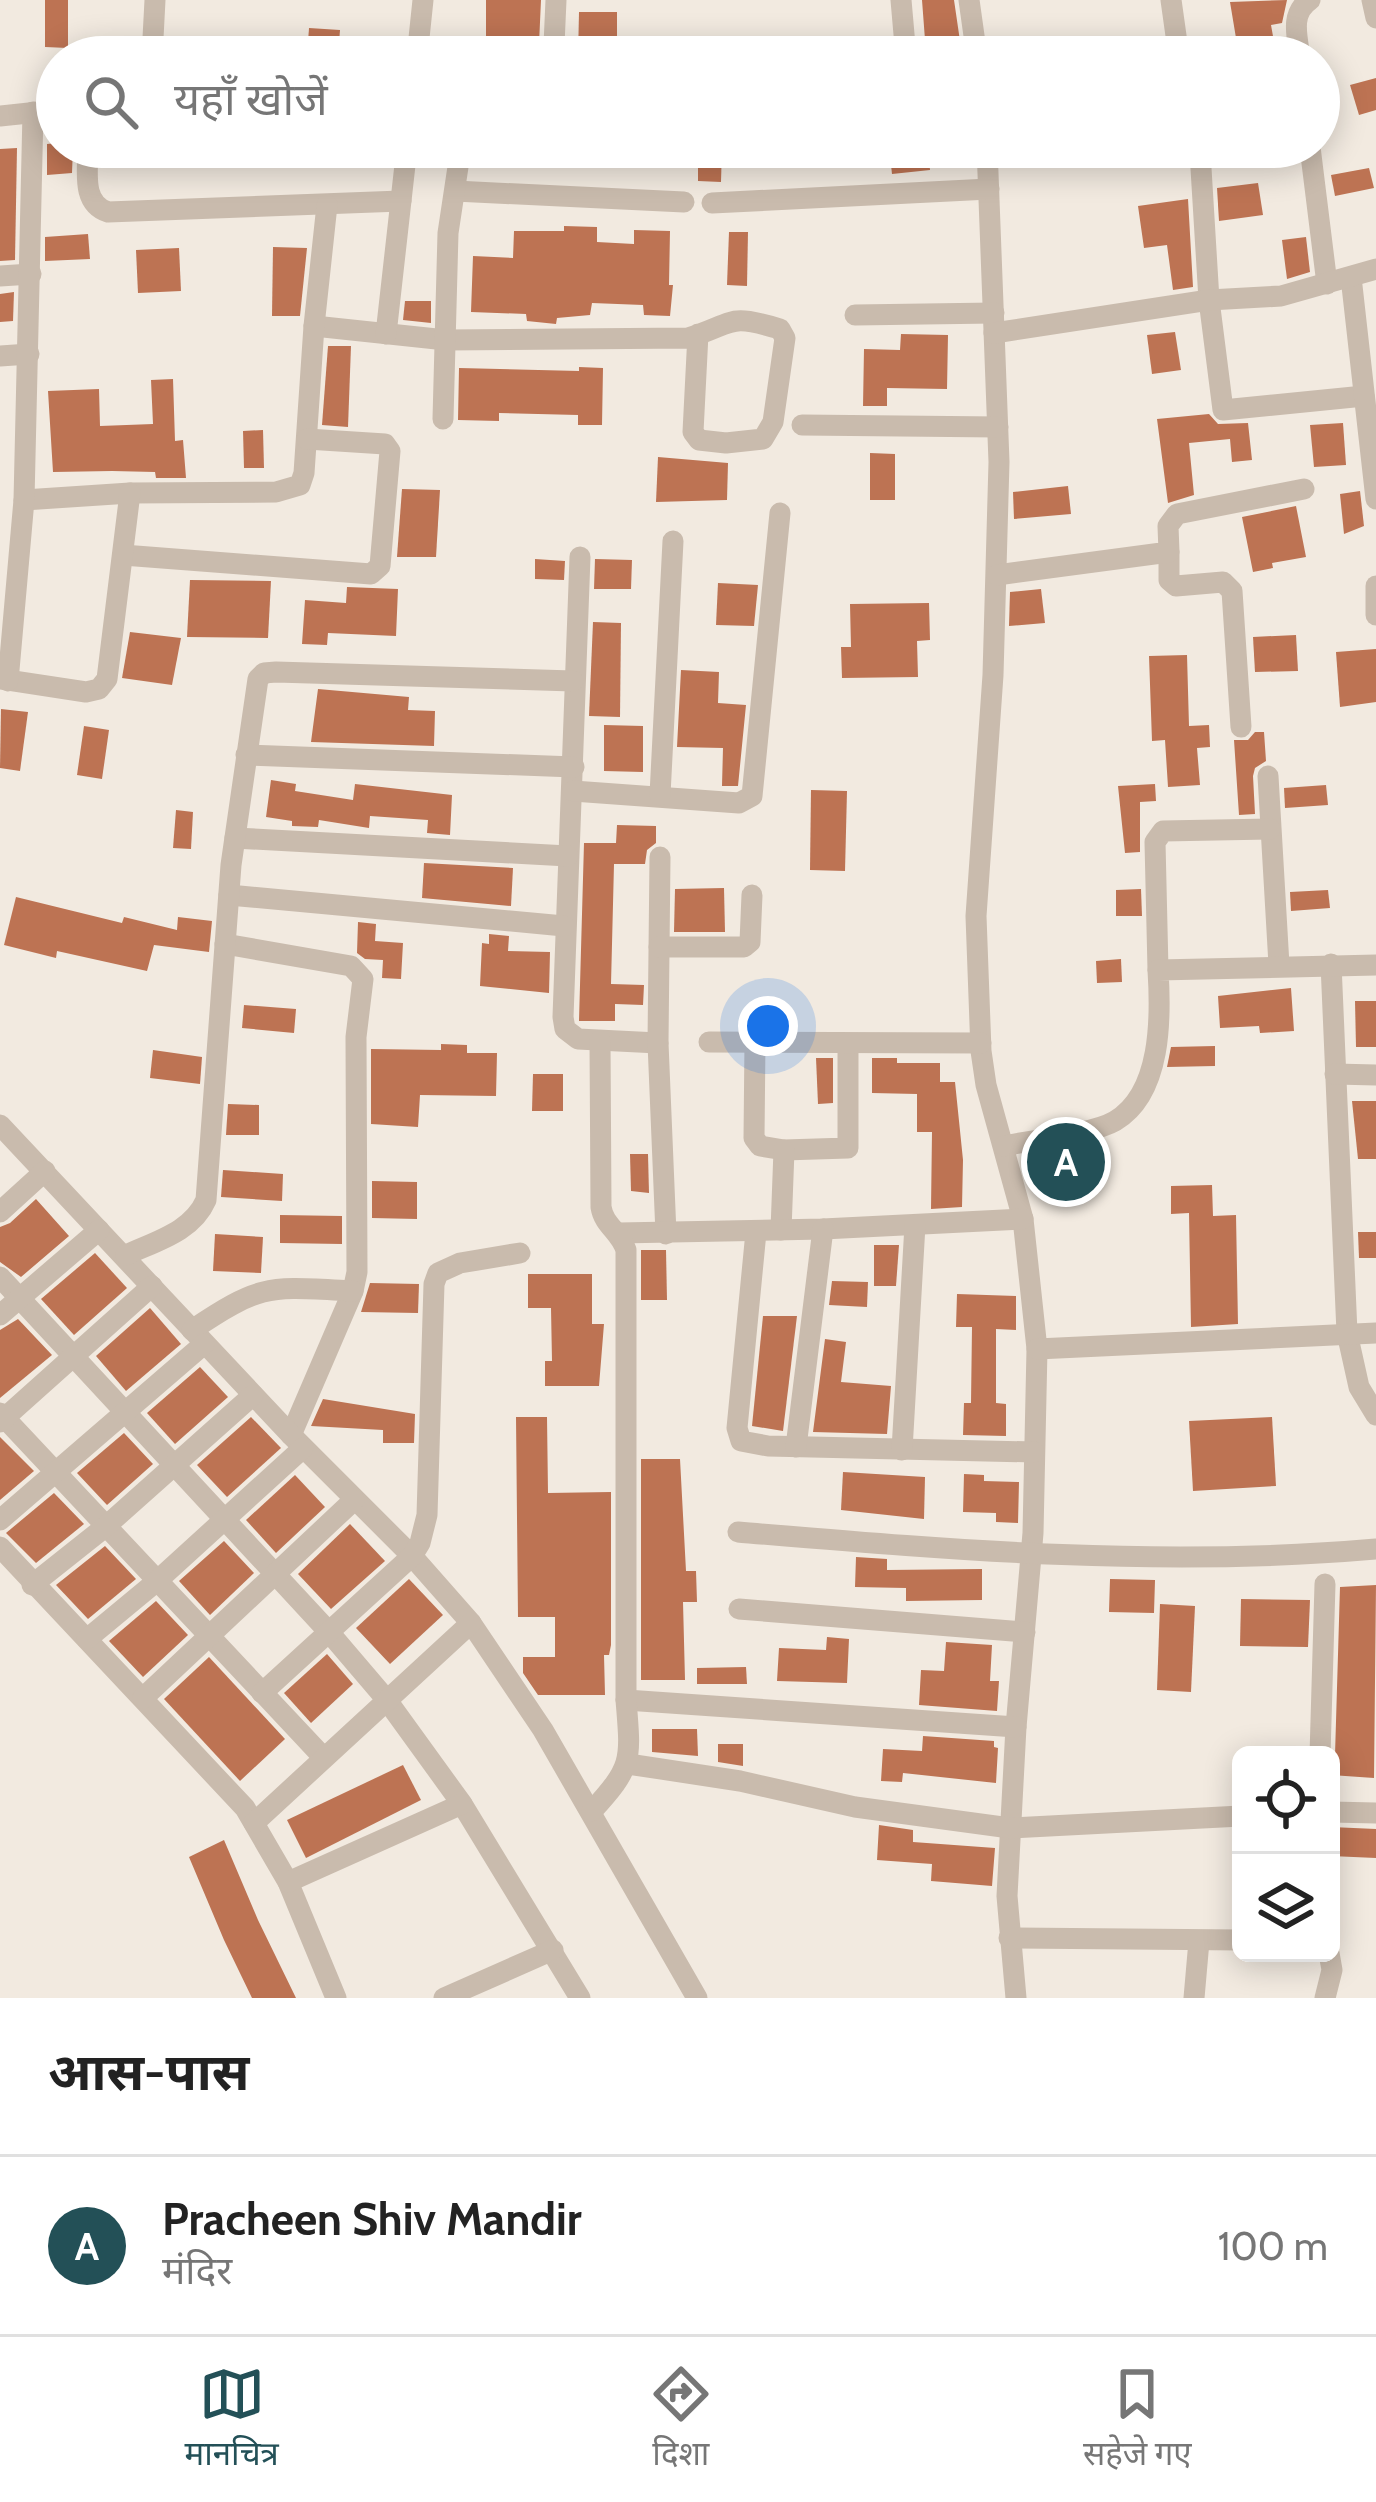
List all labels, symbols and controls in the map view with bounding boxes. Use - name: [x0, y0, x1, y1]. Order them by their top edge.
- search box: [36, 36, 1340, 168]
- icon: search: [78, 69, 144, 135]
- text: यहाँ खोजें: [174, 72, 328, 126]
- your location: [738, 996, 798, 1056]
- pin: A: [1027, 1117, 1105, 1207]
- map controls: [1232, 1746, 1340, 1962]
- button: locate: [1232, 1746, 1340, 1854]
- button: layers: [1232, 1854, 1340, 1962]
- text: आस-पास: [48, 2041, 249, 2103]
- text: Pracheen Shiv Mandir: [162, 2192, 582, 2246]
- text: A: [75, 2222, 99, 2270]
- text: 100 m: [1218, 2222, 1328, 2270]
- text: मंदिर: [162, 2246, 232, 2294]
- tab: मानचित्र: [185, 2361, 279, 2478]
- tab: दिशा: [648, 2361, 714, 2478]
- tab: सहेजे गए: [1083, 2361, 1191, 2478]

